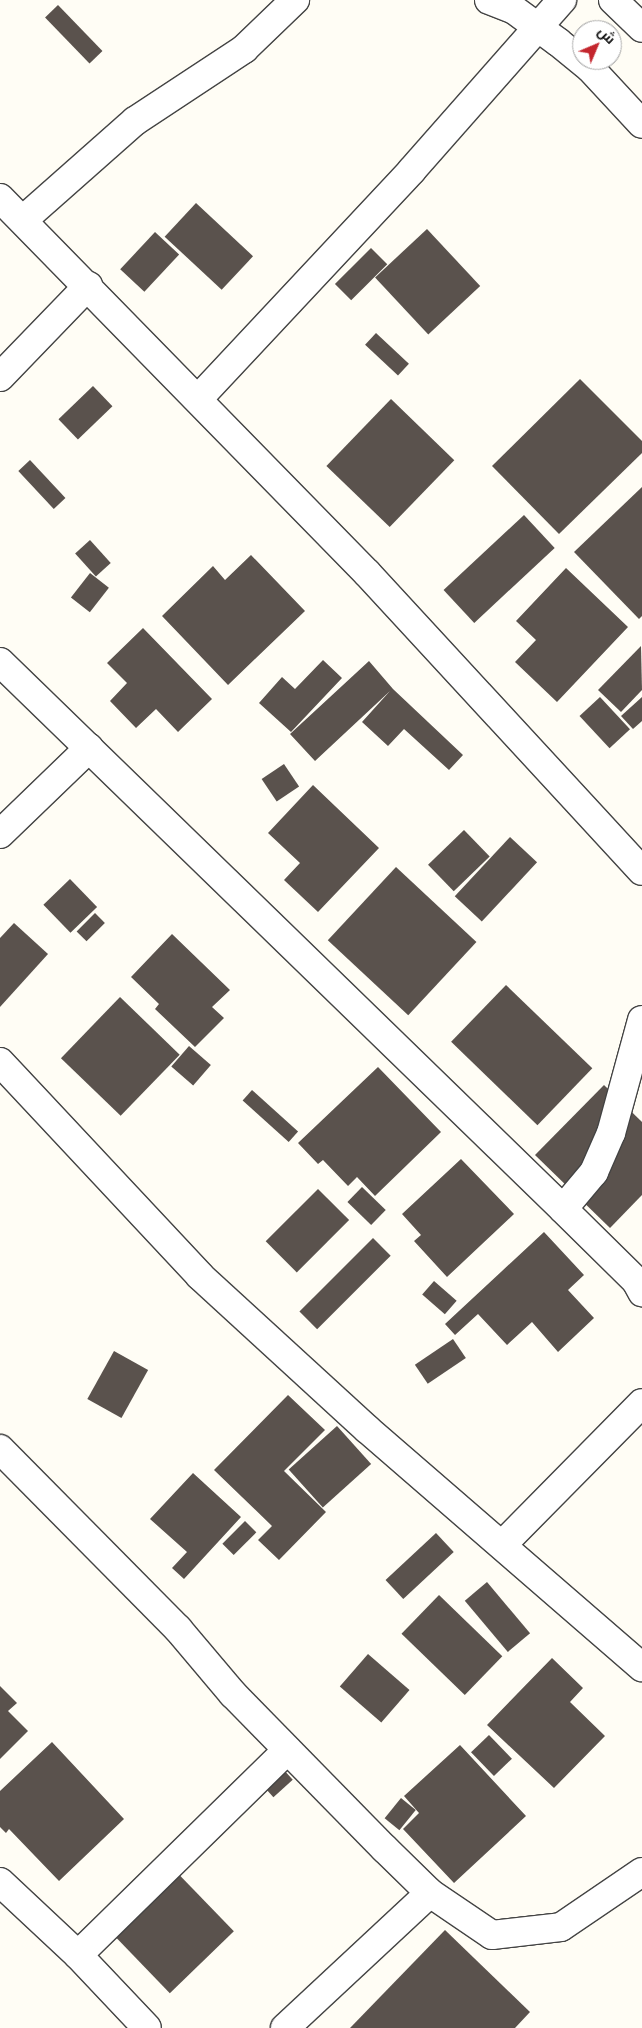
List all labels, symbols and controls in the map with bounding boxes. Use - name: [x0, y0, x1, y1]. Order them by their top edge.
- north arrow: [572, 20, 622, 70]
- text: ش: [594, 22, 620, 48]

